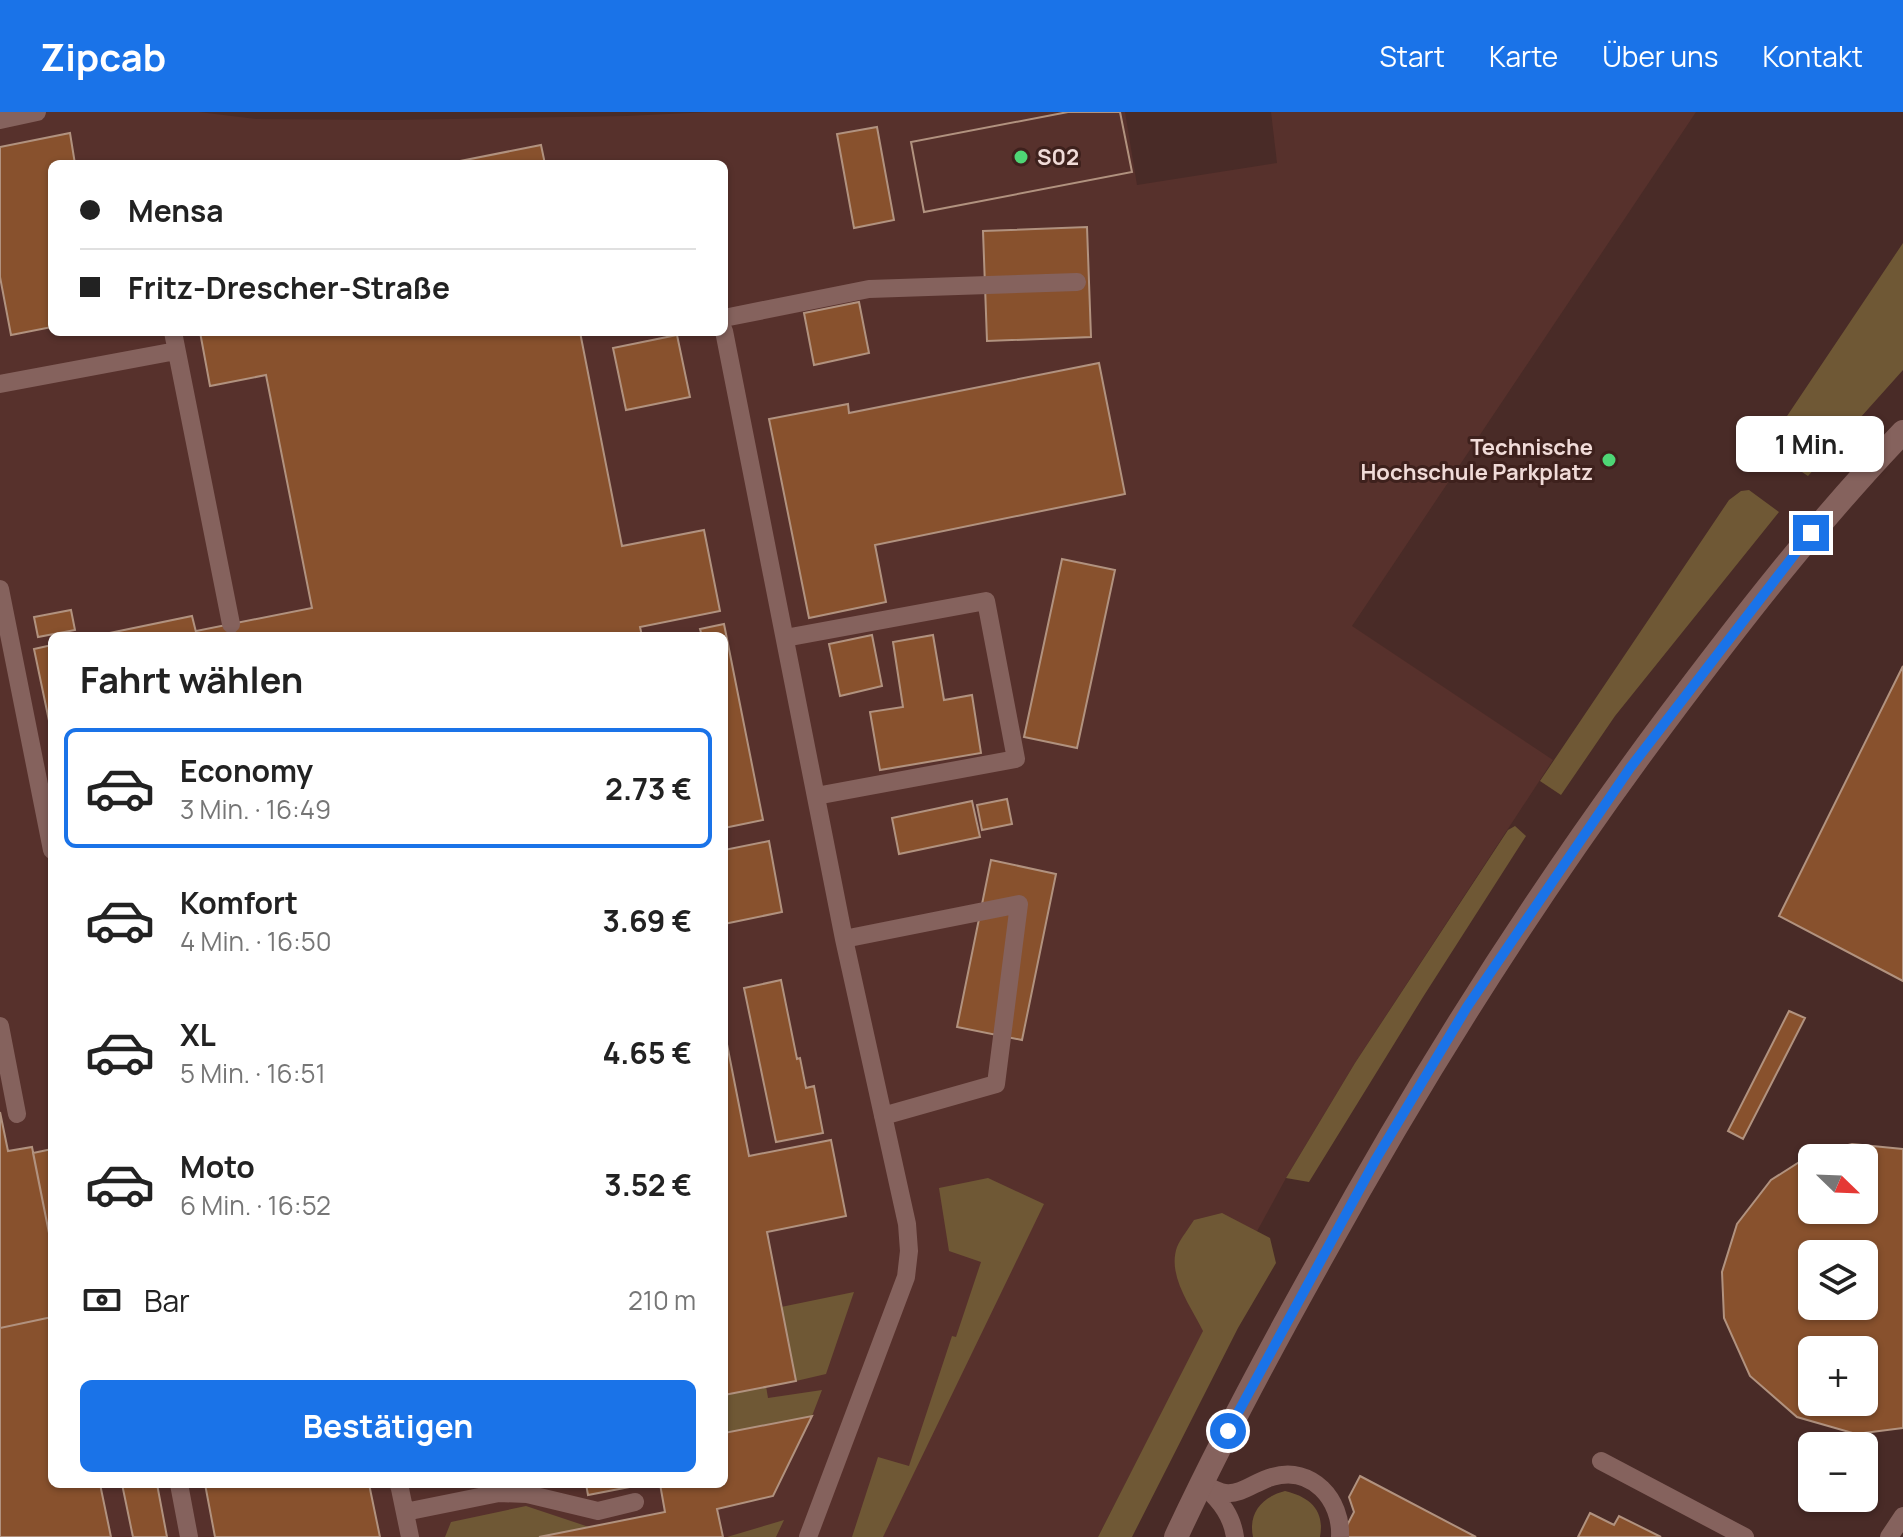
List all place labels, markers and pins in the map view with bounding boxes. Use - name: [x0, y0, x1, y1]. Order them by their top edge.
- place label: S02: [1037, 142, 1079, 172]
- marker: S02: [1012, 148, 1030, 166]
- place label: Technische Hochschule Parkplatz: [1361, 432, 1593, 487]
- marker: Technische Hochschule Parkplatz: [1600, 451, 1618, 469]

